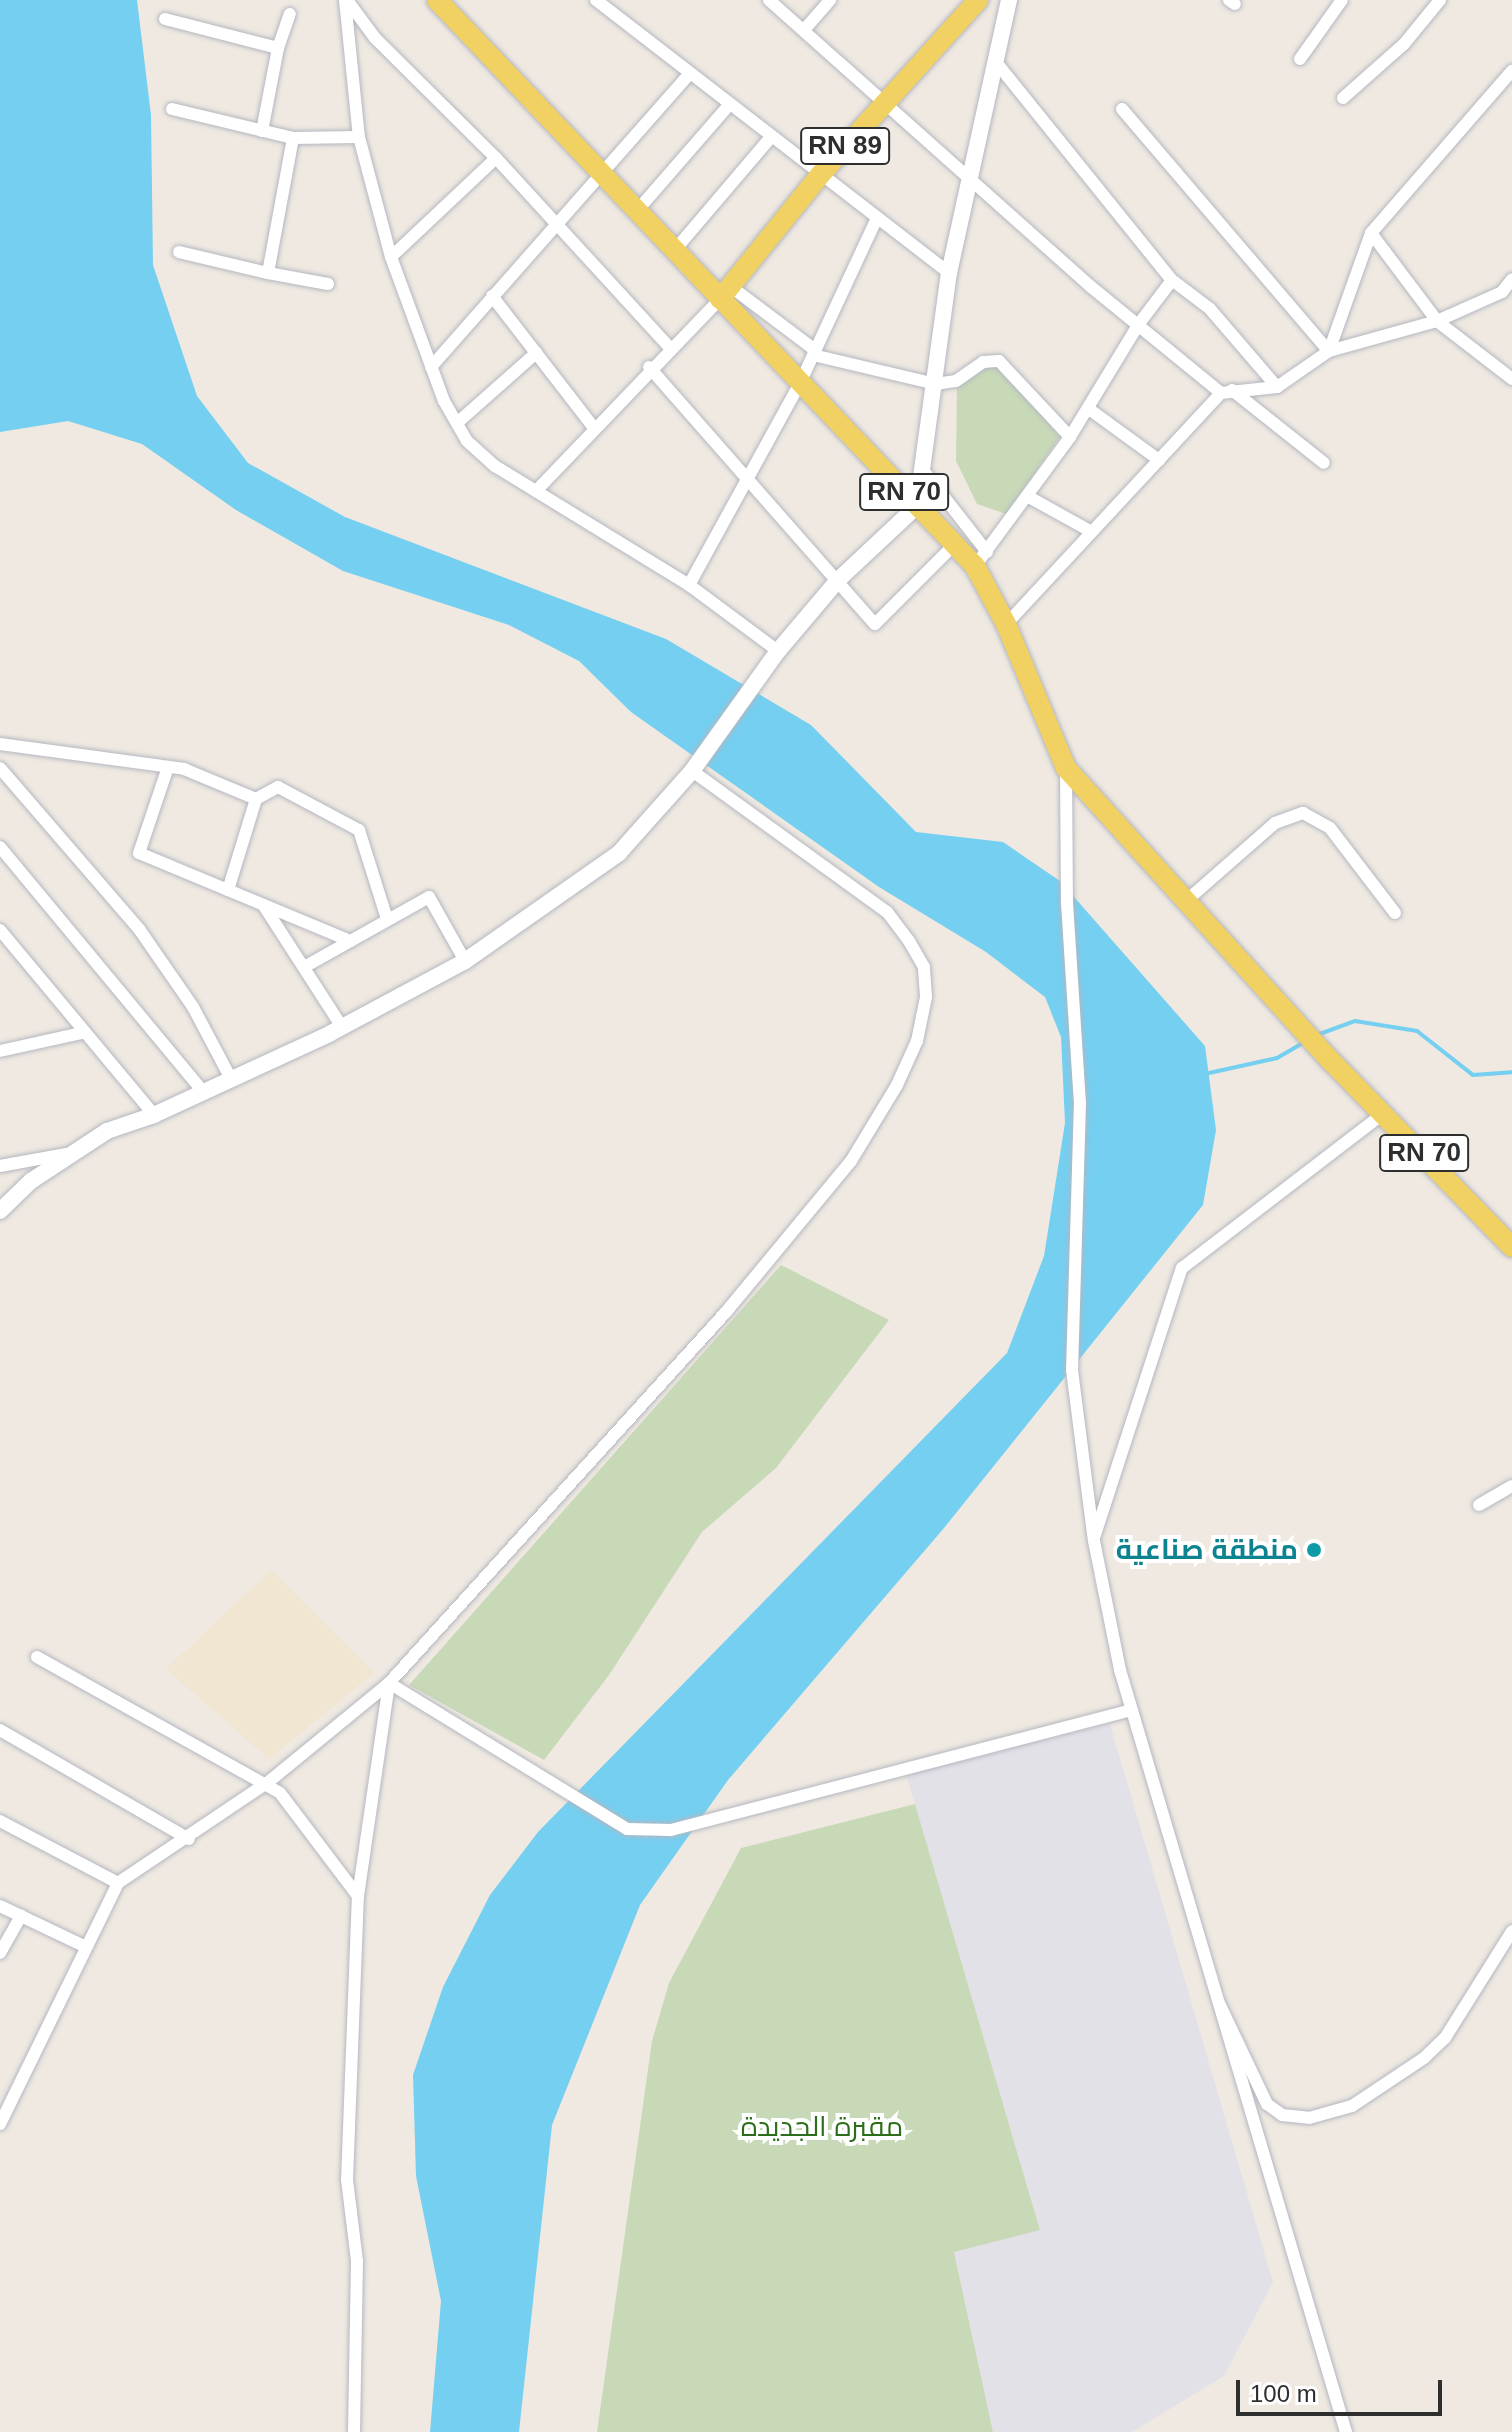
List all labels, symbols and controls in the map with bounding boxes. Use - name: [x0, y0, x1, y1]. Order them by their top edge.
- road number: RN 89: [799, 124, 891, 168]
- road number: RN 70: [858, 470, 950, 514]
- road number: RN 70: [1378, 1131, 1470, 1175]
- place label: منطقة صناعية: [1116, 1533, 1298, 1567]
- marker: منطقة صناعية: [1305, 1541, 1323, 1559]
- park label: مقبرة الجديدة: [741, 2110, 903, 2144]
- scale bar: [1240, 2364, 1446, 2414]
- text: 100 m: [1250, 2380, 1317, 2407]

